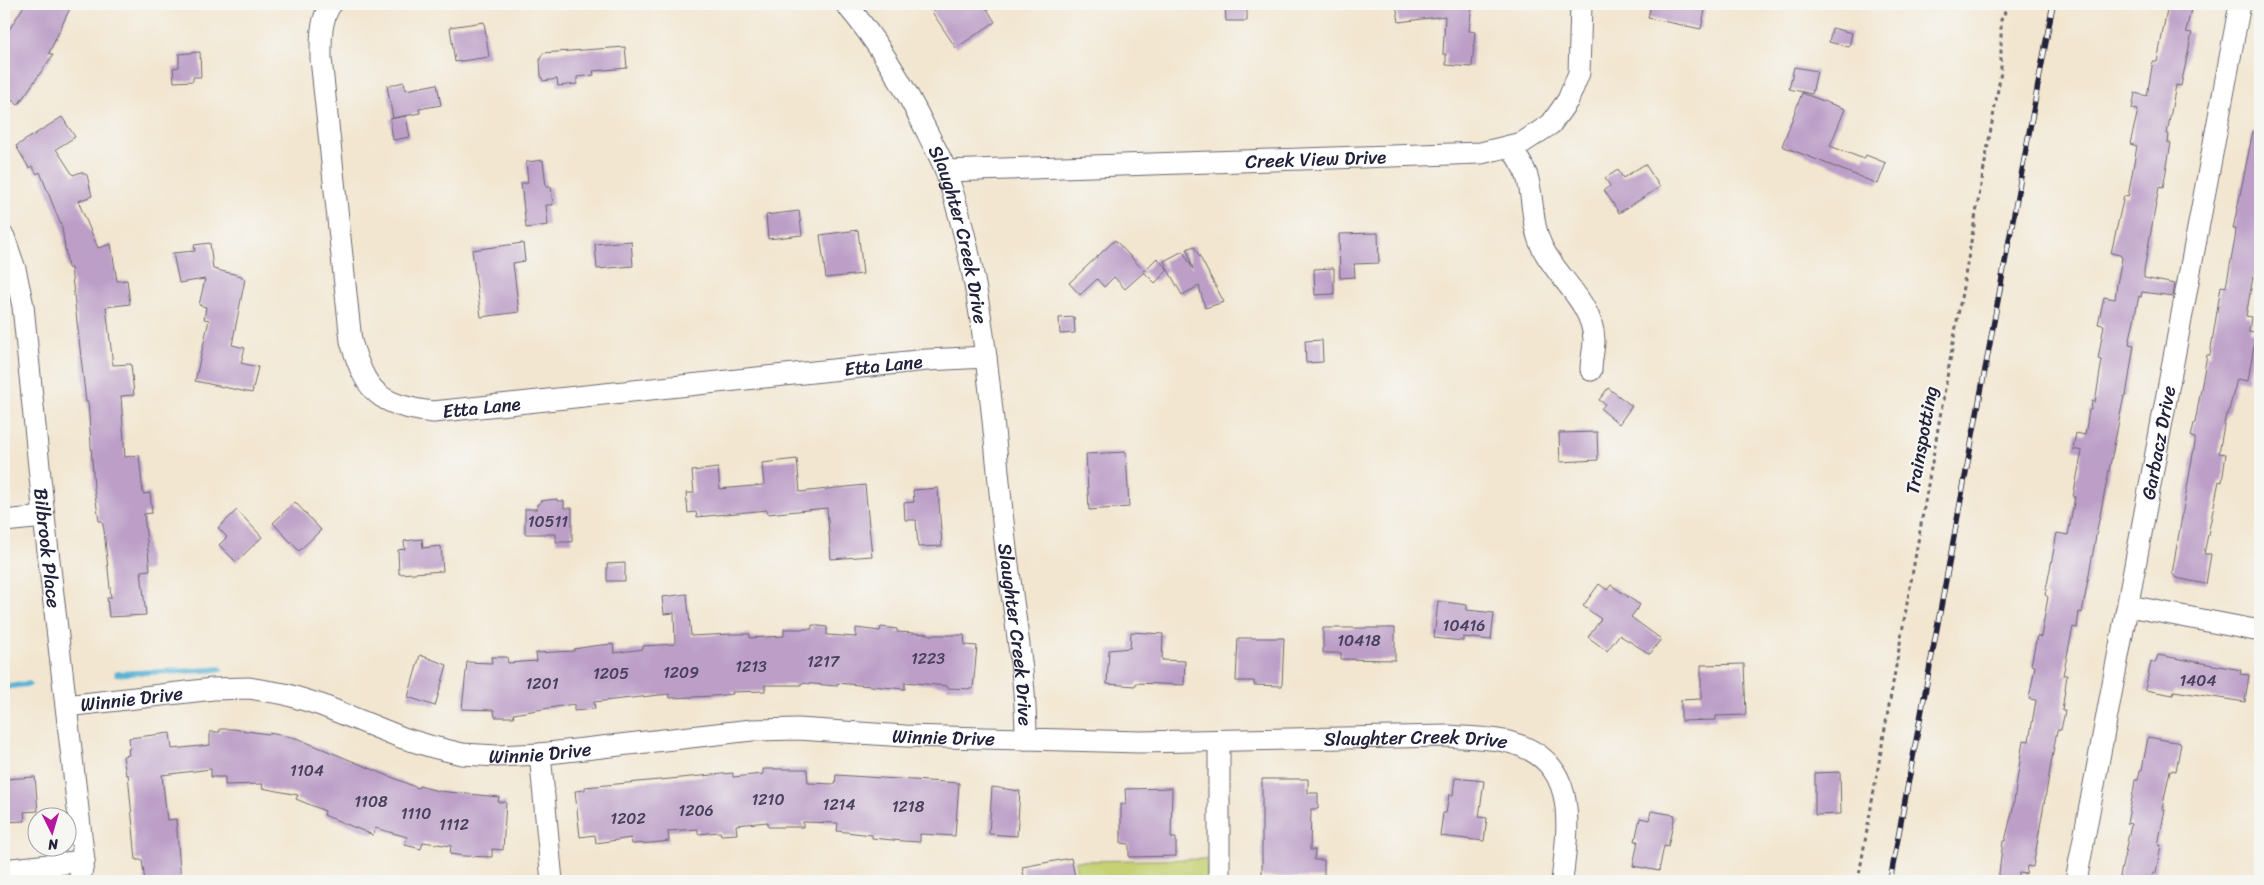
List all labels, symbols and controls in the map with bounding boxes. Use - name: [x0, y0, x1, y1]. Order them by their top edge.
- street label: Slaughter Creek Drive: [919, 139, 997, 326]
- street label: Creek View Drive: [1245, 140, 1387, 178]
- street label: Etta Lane: [843, 345, 924, 386]
- street label: Trainspotting: [1896, 383, 1947, 497]
- street label: Garbacz Drive: [2132, 383, 2185, 502]
- street label: Etta Lane: [441, 387, 522, 428]
- street label: Bilbrook Place: [24, 487, 70, 610]
- house number: 10511: [528, 507, 568, 536]
- street label: Slaughter Creek Drive: [988, 541, 1042, 727]
- house number: 10416: [1443, 611, 1485, 640]
- house number: 10418: [1337, 626, 1381, 655]
- house number: 1223: [911, 644, 945, 673]
- house number: 1217: [807, 647, 840, 676]
- house number: 1213: [735, 652, 767, 681]
- house number: 1209: [663, 658, 699, 687]
- house number: 1205: [593, 659, 629, 688]
- house number: 1404: [2180, 666, 2216, 695]
- house number: 1201: [525, 669, 559, 698]
- street label: Winnie Drive: [79, 677, 185, 721]
- street label: Winnie Drive: [891, 719, 996, 755]
- street label: Slaughter Creek Drive: [1323, 720, 1511, 758]
- street label: Winnie Drive: [488, 732, 593, 773]
- house number: 1104: [290, 756, 324, 785]
- house number: 1210: [751, 785, 785, 814]
- house number: 1108: [354, 787, 388, 816]
- house number: 1214: [823, 790, 855, 819]
- house number: 1218: [892, 792, 925, 821]
- house number: 1206: [678, 796, 714, 825]
- house number: 1110: [401, 799, 431, 828]
- house number: 1202: [610, 804, 646, 833]
- north arrow: [28, 808, 78, 858]
- house number: 1112: [439, 810, 469, 839]
- text: N: [47, 831, 60, 857]

